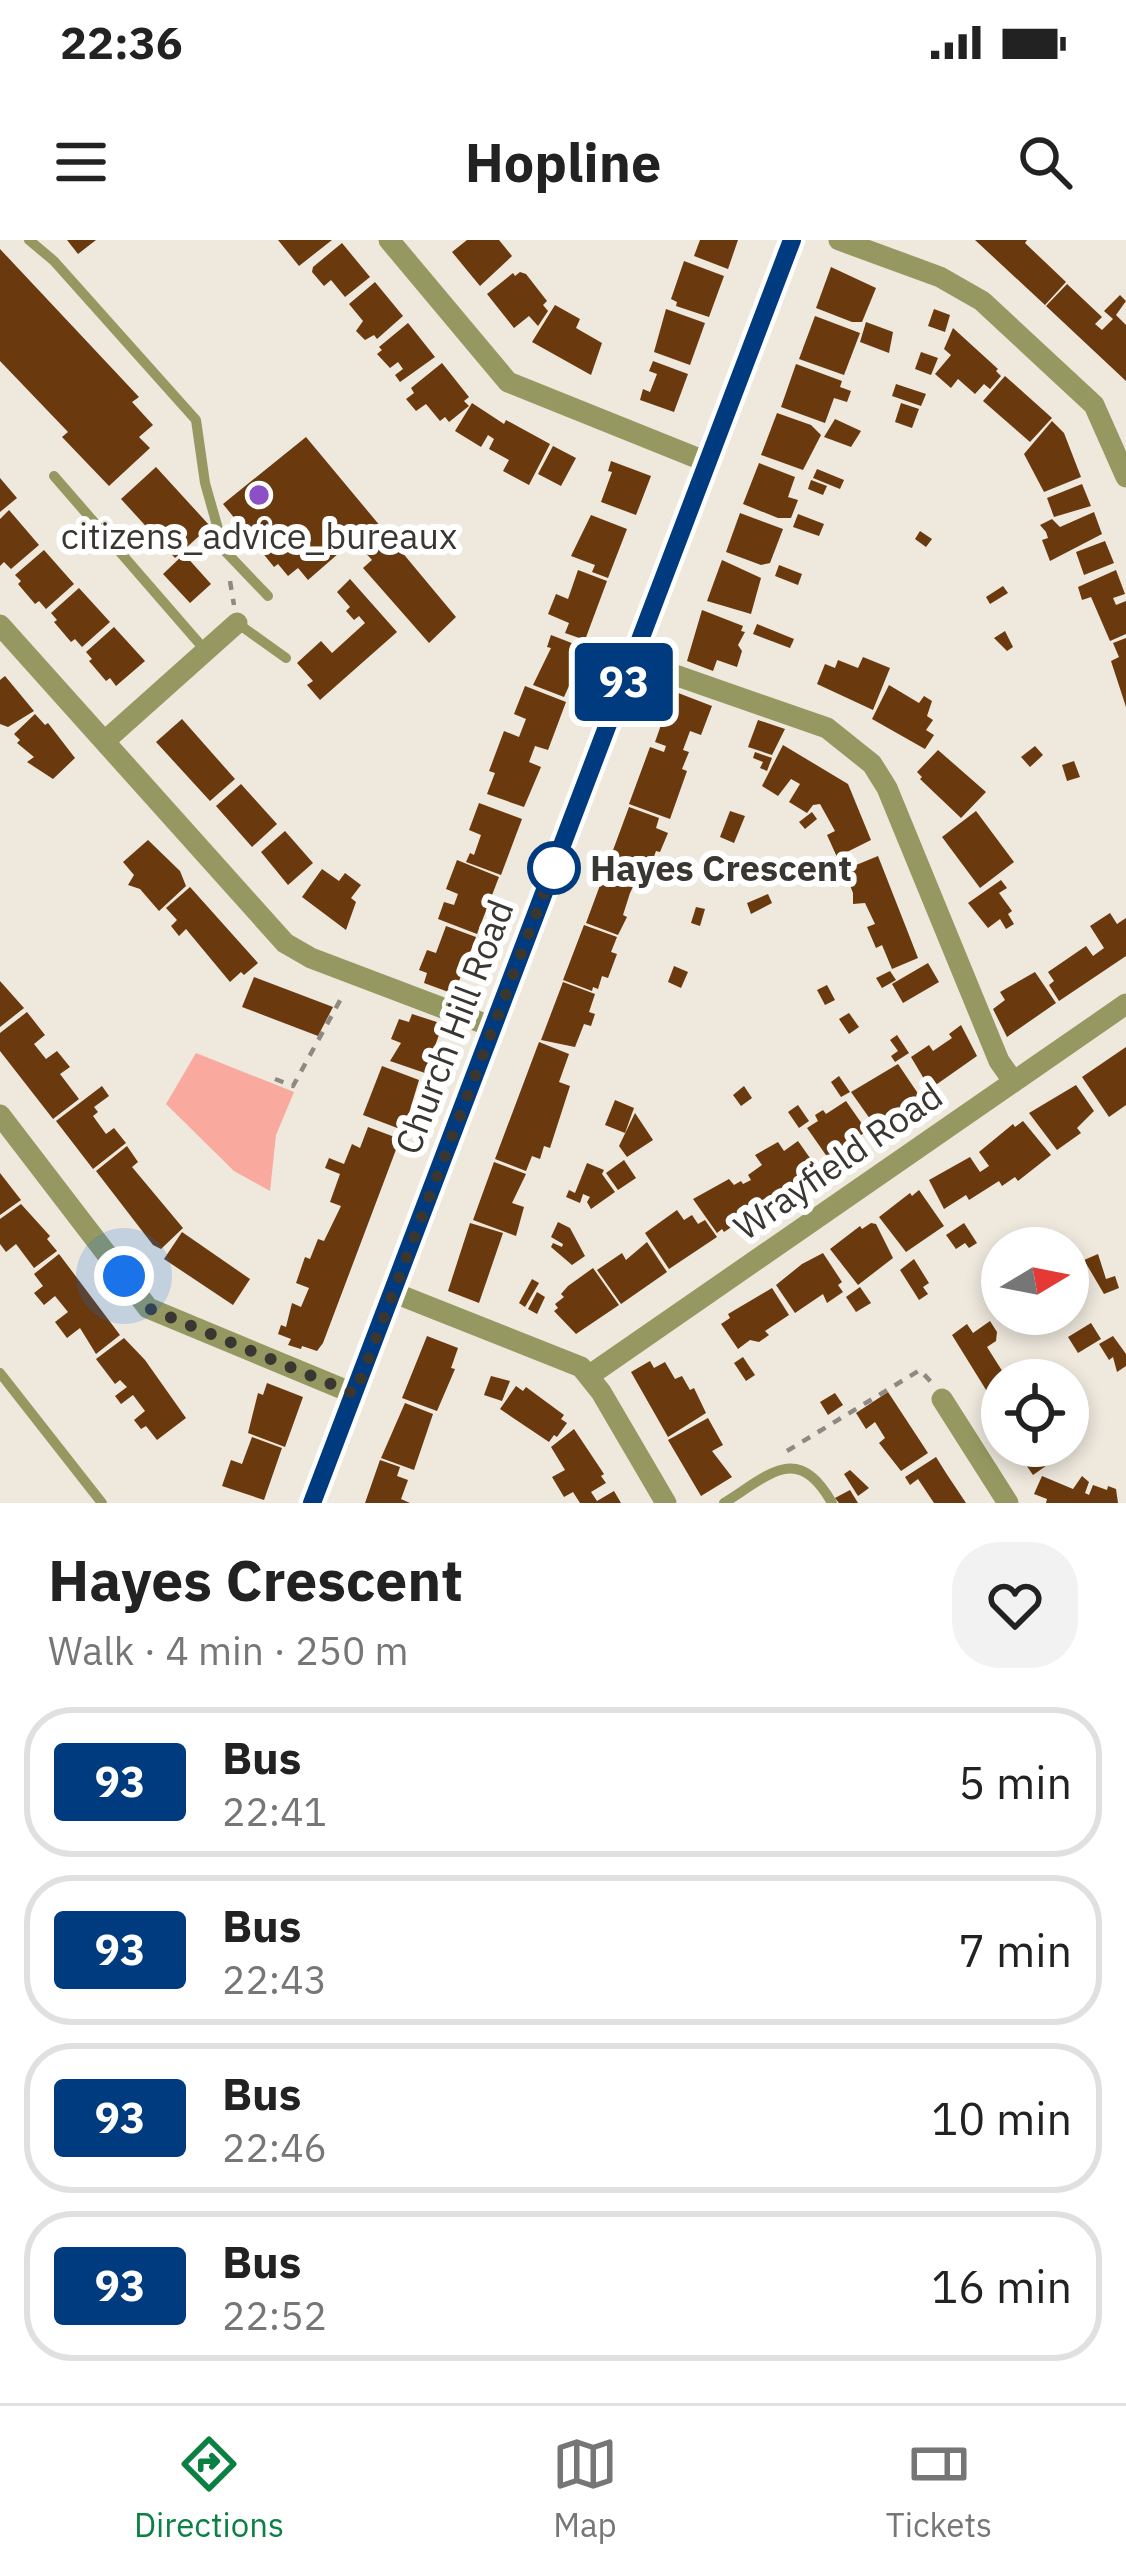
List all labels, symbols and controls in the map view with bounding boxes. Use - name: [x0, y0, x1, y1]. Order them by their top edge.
- text: 22:36: [60, 13, 183, 71]
- text: Hopline: [465, 127, 661, 197]
- icon: menu: [48, 129, 114, 195]
- icon: search: [1012, 129, 1078, 195]
- marker: citizens_advice_bureaux: [246, 482, 272, 508]
- place label: citizens_advice_bureaux: [61, 512, 457, 559]
- line badge: 93: [570, 643, 678, 721]
- text: 93: [599, 654, 649, 709]
- marker: Hayes Crescent: [529, 843, 579, 893]
- place label: Hayes Crescent: [590, 844, 852, 891]
- street label: Church Hill Road: [383, 893, 524, 1161]
- street label: Wrayfield Road: [724, 1071, 951, 1250]
- north arrow: [981, 1227, 1089, 1335]
- map controls: [981, 1227, 1089, 1467]
- your location: [94, 1246, 154, 1306]
- button: locate: [981, 1359, 1089, 1467]
- button: heart: [952, 1542, 1078, 1668]
- text: Hayes Crescent: [48, 1543, 463, 1617]
- text: Walk · 4 min · 250 m: [48, 1625, 409, 1676]
- text: Bus: [222, 1728, 302, 1786]
- text: 5 min: [958, 1753, 1072, 1811]
- text: 93: [95, 1754, 145, 1809]
- text: 22:41: [222, 1786, 327, 1837]
- text: Bus: [222, 1896, 302, 1954]
- text: 7 min: [958, 1921, 1072, 1979]
- text: 93: [95, 1922, 145, 1977]
- text: 22:43: [222, 1954, 327, 2005]
- text: Bus: [222, 2064, 302, 2122]
- text: 10 min: [931, 2089, 1072, 2147]
- text: 93: [95, 2090, 145, 2145]
- text: 22:46: [222, 2122, 327, 2173]
- text: Bus: [222, 2232, 302, 2290]
- text: 16 min: [931, 2257, 1072, 2315]
- text: 93: [95, 2258, 145, 2313]
- text: 22:52: [222, 2290, 327, 2341]
- tab: Directions: [134, 2431, 284, 2546]
- tab: Map: [552, 2431, 618, 2546]
- tab: Tickets: [886, 2431, 992, 2546]

